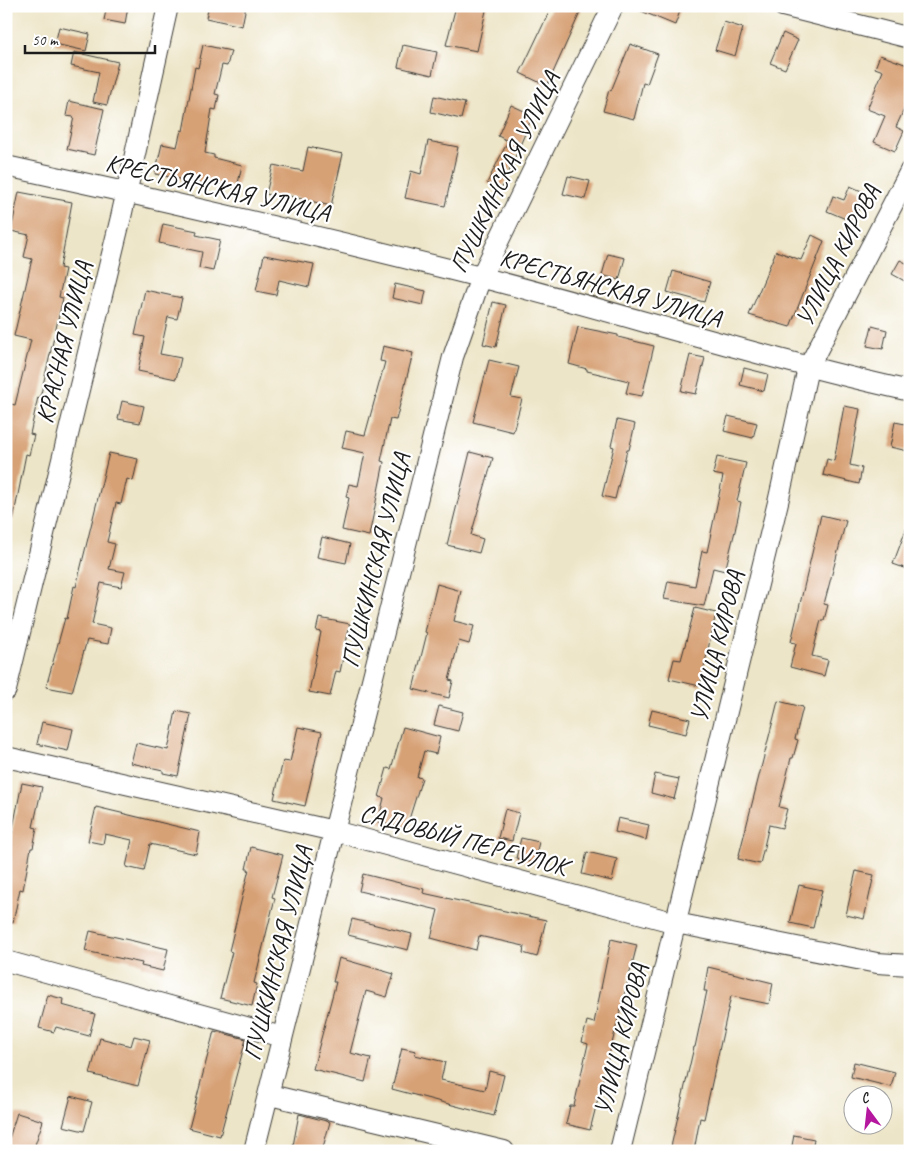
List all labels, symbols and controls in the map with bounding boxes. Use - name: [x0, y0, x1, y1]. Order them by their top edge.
- scale bar: [25, 22, 155, 54]
- text: 50 m: [32, 31, 59, 50]
- street label: ПУШКИНСКАЯ УЛИЦА: [442, 66, 568, 278]
- street label: КРЕСТЬЯНСКАЯ УЛИЦА: [103, 147, 334, 230]
- street label: УЛИЦА КИРОВА: [788, 179, 888, 332]
- street label: КРЕСТЬЯНСКАЯ УЛИЦА: [496, 241, 726, 335]
- street label: КРАСНАЯ УЛИЦА: [28, 258, 100, 427]
- street label: ПУШКИНСКАЯ УЛИЦА: [334, 449, 418, 671]
- street label: УЛИЦА КИРОВА: [683, 567, 751, 725]
- street label: САДОВЫЙ ПЕРЕУЛОК: [356, 797, 575, 884]
- street label: ПУШКИНСКАЯ УЛИЦА: [236, 842, 320, 1064]
- street label: УЛИЦА КИРОВА: [587, 960, 655, 1118]
- north arrow: [844, 1084, 894, 1134]
- text: С: [859, 1088, 872, 1107]

